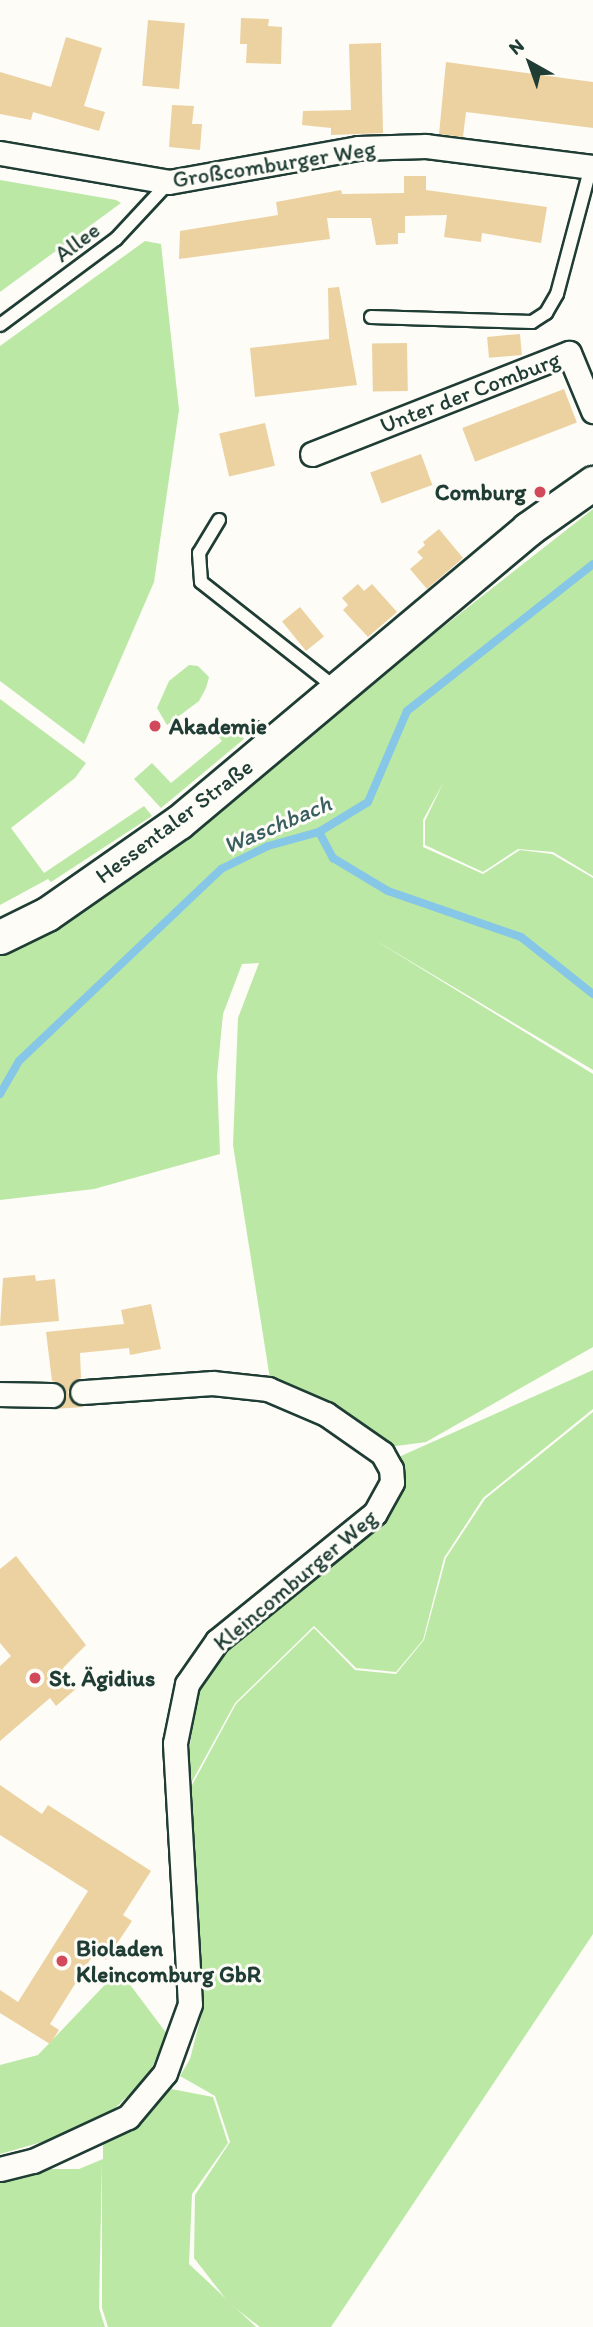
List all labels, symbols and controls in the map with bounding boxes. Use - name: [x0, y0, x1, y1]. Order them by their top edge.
- north arrow: [495, 28, 565, 98]
- text: N: [504, 34, 528, 59]
- street label: Großcomburger Weg: [171, 134, 377, 194]
- street label: Allee: [49, 216, 105, 268]
- street label: Unter der Comburg: [376, 345, 564, 439]
- place label: Comburg: [435, 478, 526, 506]
- marker: Comburg: [532, 484, 548, 500]
- place label: Akademie: [169, 712, 267, 740]
- marker: Akademie: [147, 718, 163, 734]
- street label: Hessentaler Straße: [89, 753, 259, 889]
- water label: Waschbach: [219, 788, 335, 860]
- street label: Kleincomburger Weg: [208, 1504, 382, 1656]
- place label: St. Ägidius: [49, 1664, 155, 1692]
- marker: St. Ägidius: [27, 1670, 43, 1686]
- place label: Bioladen Kleincomburg GbR: [76, 1934, 261, 1988]
- marker: Bioladen Kleincomburg GbR: [54, 1953, 70, 1969]

